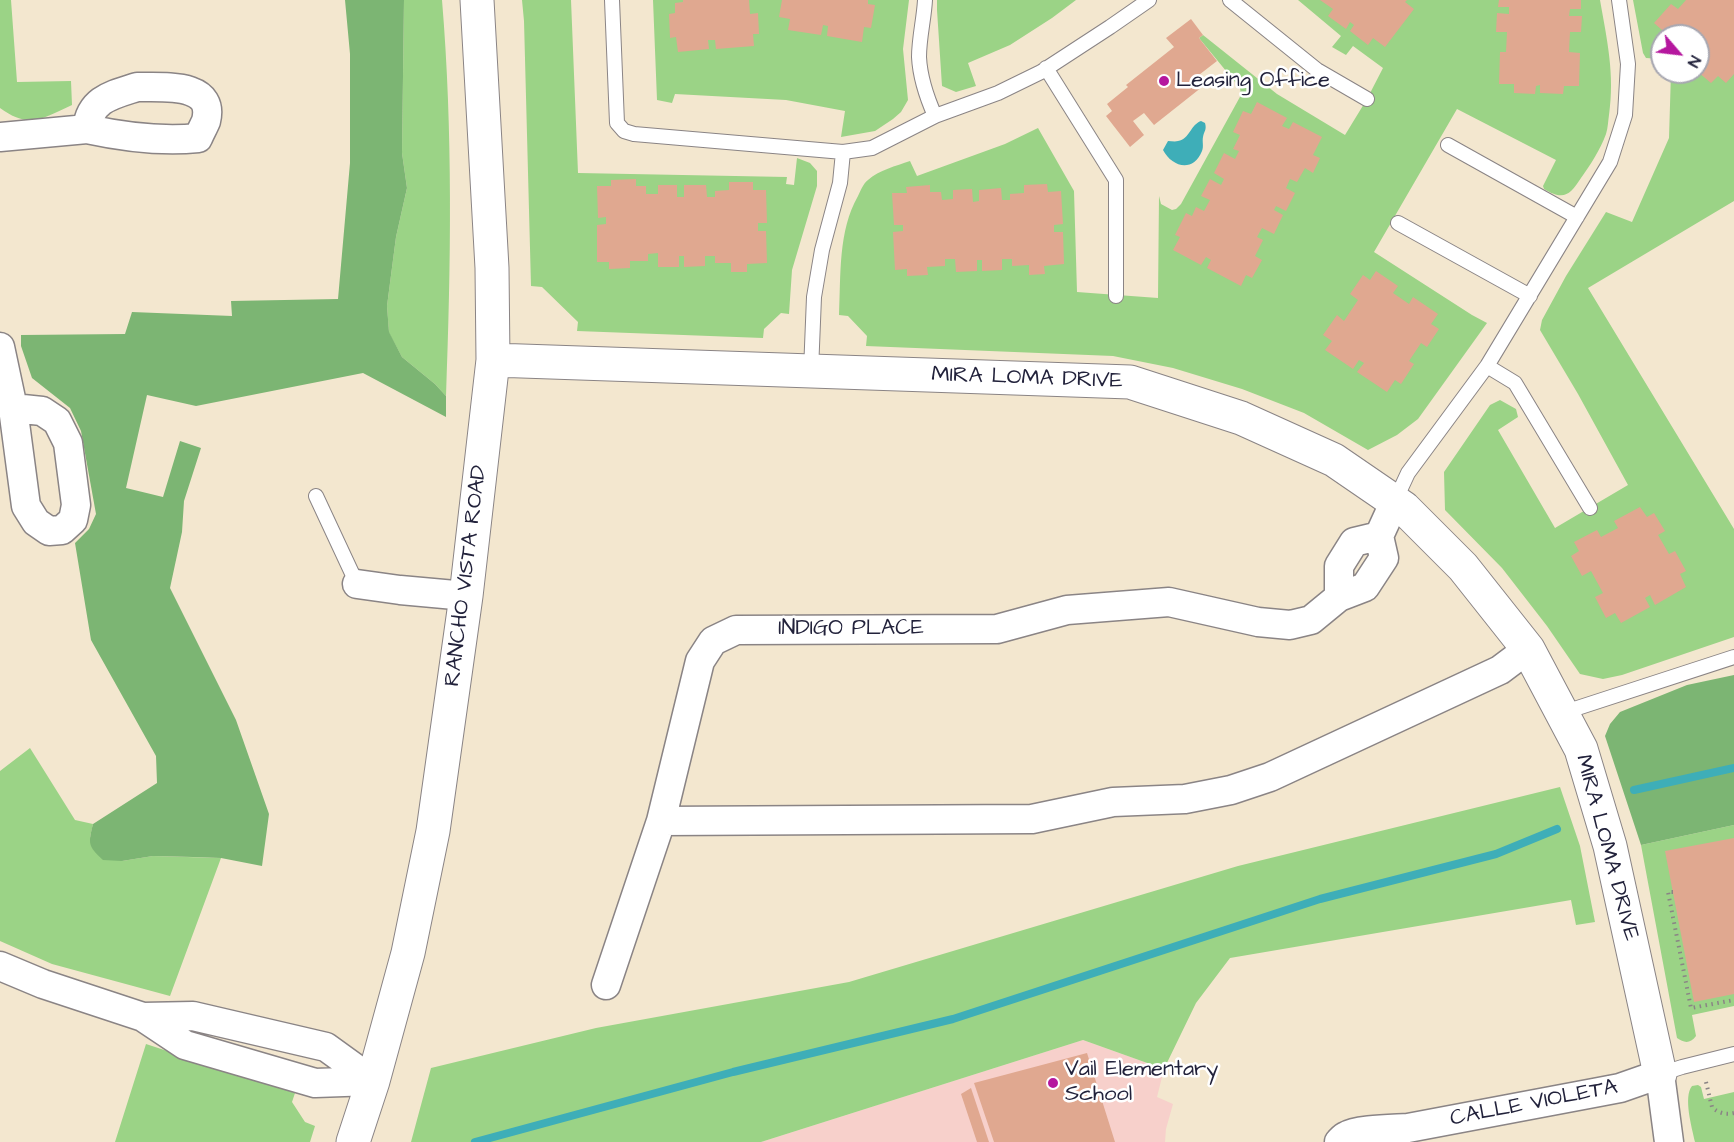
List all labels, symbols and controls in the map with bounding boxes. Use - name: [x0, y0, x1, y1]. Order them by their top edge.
- north arrow: [1650, 24, 1710, 84]
- text: N: [1682, 52, 1706, 71]
- place label: Leasing Office: [1176, 68, 1330, 94]
- marker: Leasing Office: [1157, 74, 1171, 88]
- street label: MIRA LOMA DRIVE: [931, 362, 1123, 396]
- street label: RANCHO VISTA ROAD: [440, 464, 494, 688]
- street label: INDIGO PLACE: [778, 616, 924, 642]
- street label: MIRA LOMA DRIVE: [1568, 752, 1644, 944]
- place label: Vail Elementary School: [1065, 1057, 1218, 1108]
- street label: CALLE VIOLETA: [1448, 1075, 1620, 1133]
- marker: Vail Elementary School: [1046, 1076, 1060, 1090]

